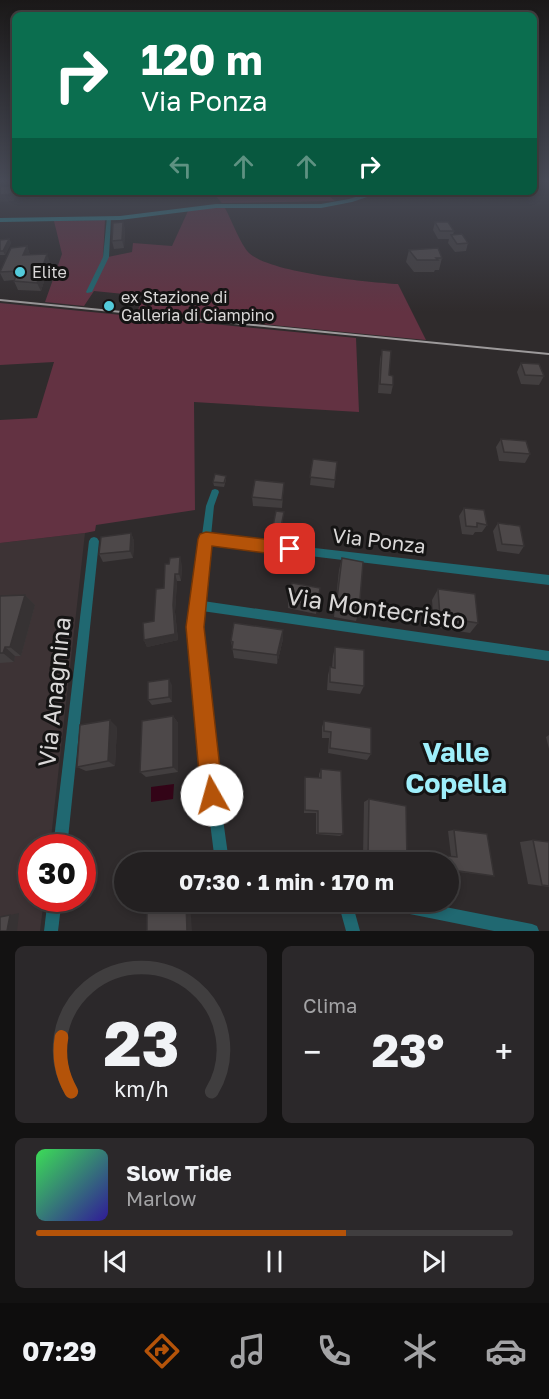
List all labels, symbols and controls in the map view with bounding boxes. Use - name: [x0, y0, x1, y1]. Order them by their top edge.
- text: 120 m: [141, 34, 263, 84]
- icon: right: [42, 36, 120, 114]
- text: Via Ponza: [141, 85, 268, 117]
- icon: left: [164, 150, 197, 183]
- icon: ahead: [227, 150, 260, 183]
- icon: ahead: [290, 150, 323, 183]
- icon: right: [353, 150, 386, 183]
- place label: Elite: [32, 262, 67, 282]
- marker: Elite: [13, 265, 27, 279]
- place label: ex Stazione di Galleria di Ciampino: [121, 287, 274, 325]
- marker: ex Stazione di Galleria di Ciampino: [102, 299, 116, 313]
- street label: Via Ponza: [331, 522, 427, 558]
- pin: [264, 523, 315, 574]
- icon: arrive: [273, 532, 306, 565]
- street label: Via Montecristo: [285, 581, 468, 634]
- street label: Via Anagnina: [31, 615, 76, 768]
- district label: Valle Copella: [405, 736, 507, 799]
- position arrow: [180, 763, 244, 827]
- speed limit sign: 30: [18, 834, 96, 912]
- text: 07:30 · 1 min · 170 m: [179, 868, 394, 895]
- text: Clima: [303, 993, 357, 1017]
- text: 23: [103, 1005, 179, 1080]
- text: 23°: [372, 1023, 444, 1077]
- text: −: [303, 1032, 321, 1071]
- text: +: [495, 1032, 513, 1071]
- text: km/h: [114, 1076, 168, 1102]
- text: Slow Tide: [126, 1159, 232, 1186]
- text: Marlow: [126, 1186, 197, 1210]
- icon: previous: [99, 1245, 132, 1278]
- icon: pause: [258, 1245, 291, 1278]
- icon: next: [417, 1245, 450, 1278]
- icon: directions: [141, 1330, 183, 1372]
- icon: music: [227, 1330, 269, 1372]
- icon: phone: [313, 1330, 355, 1372]
- icon: climate: [399, 1330, 441, 1372]
- icon: car: [485, 1330, 527, 1372]
- text: 07:29: [22, 1335, 97, 1367]

